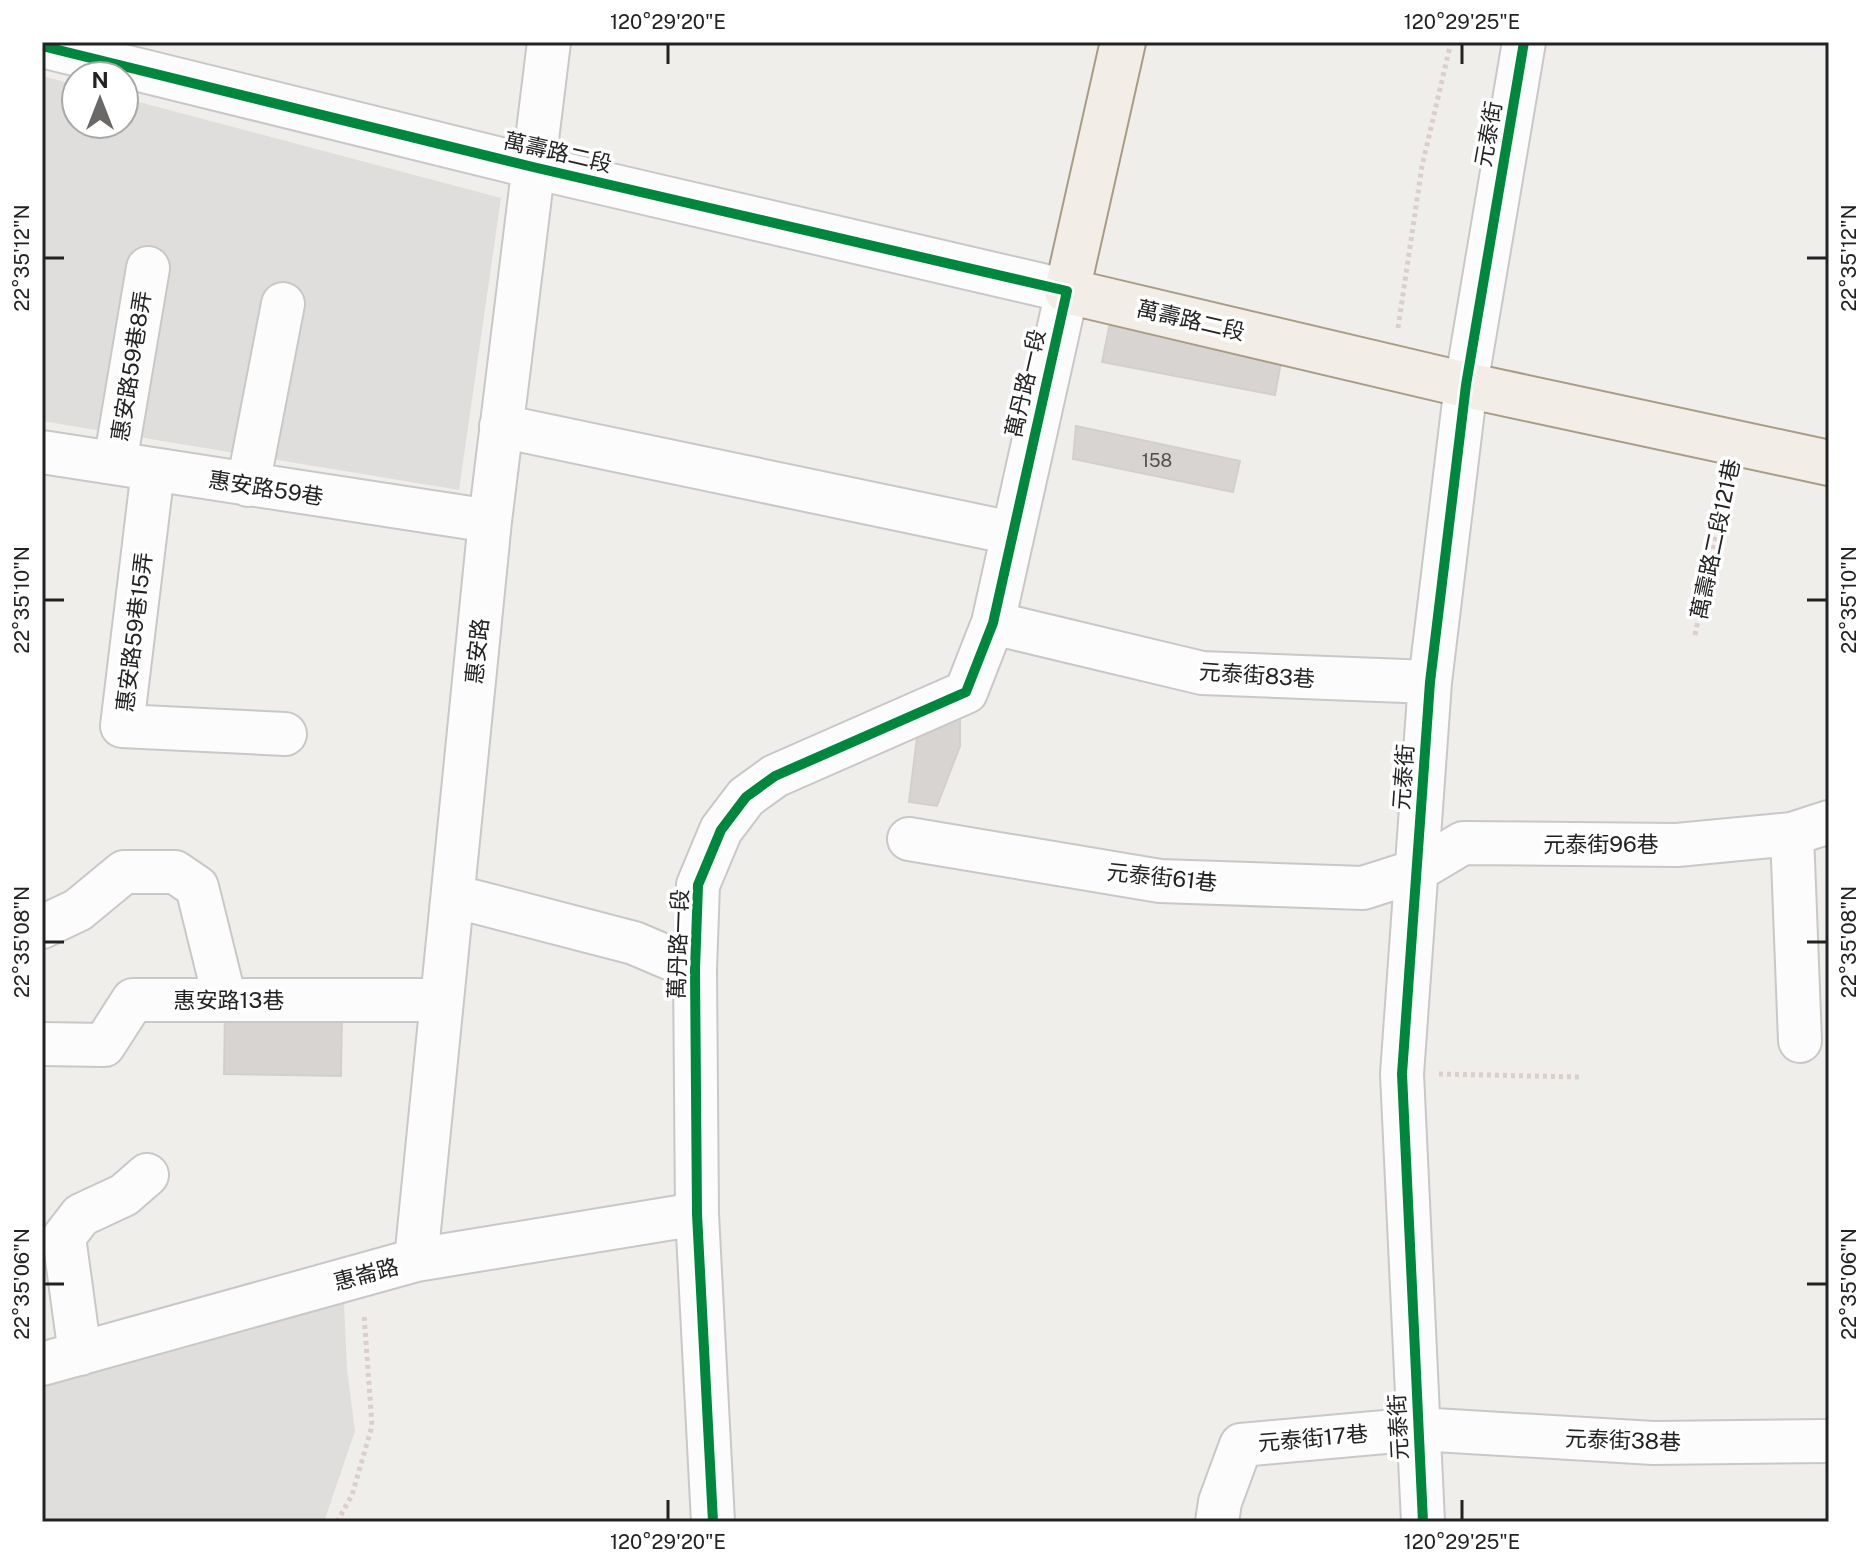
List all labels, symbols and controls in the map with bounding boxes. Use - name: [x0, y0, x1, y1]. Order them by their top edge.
- text: 120°29'20"E: [610, 10, 726, 34]
- text: 120°29'25"E: [1404, 10, 1520, 34]
- north arrow: [60, 60, 140, 140]
- text: N: [91, 67, 109, 93]
- street label: 元泰街: [1469, 99, 1507, 169]
- street label: 萬壽路二段: [501, 127, 615, 177]
- text: 22°35'12"N: [10, 204, 34, 312]
- text: 22°35'12"N: [1837, 204, 1861, 312]
- street label: 惠安路59巷8弄: [106, 289, 156, 443]
- street label: 萬壽路二段: [1134, 295, 1248, 345]
- street label: 萬丹路一段: [1000, 326, 1050, 440]
- house number: 158: [1142, 450, 1172, 471]
- street label: 萬壽路二段121巷: [1685, 457, 1745, 621]
- street label: 惠安路59巷: [207, 466, 325, 510]
- text: 22°35'10"N: [10, 546, 34, 654]
- text: 22°35'10"N: [1837, 546, 1861, 654]
- street label: 惠安路59巷15弄: [111, 551, 157, 713]
- street label: 惠安路: [461, 617, 493, 685]
- street label: 元泰街83巷: [1198, 658, 1316, 692]
- street label: 元泰街: [1388, 743, 1418, 811]
- street label: 元泰街96巷: [1543, 831, 1659, 857]
- street label: 元泰街61巷: [1106, 858, 1218, 896]
- text: 22°35'08"N: [10, 886, 34, 998]
- text: 22°35'08"N: [1837, 886, 1861, 998]
- street label: 萬丹路一段: [663, 889, 693, 999]
- street label: 惠安路13巷: [174, 987, 284, 1013]
- text: 22°35'06"N: [10, 1228, 34, 1340]
- text: 22°35'06"N: [1837, 1228, 1861, 1340]
- street label: 惠崙路: [331, 1253, 401, 1295]
- street label: 元泰街: [1383, 1393, 1413, 1461]
- street label: 元泰街17巷: [1257, 1420, 1369, 1456]
- street label: 元泰街38巷: [1565, 1425, 1681, 1455]
- text: 120°29'20"E: [610, 1530, 726, 1554]
- text: 120°29'25"E: [1404, 1530, 1520, 1554]

